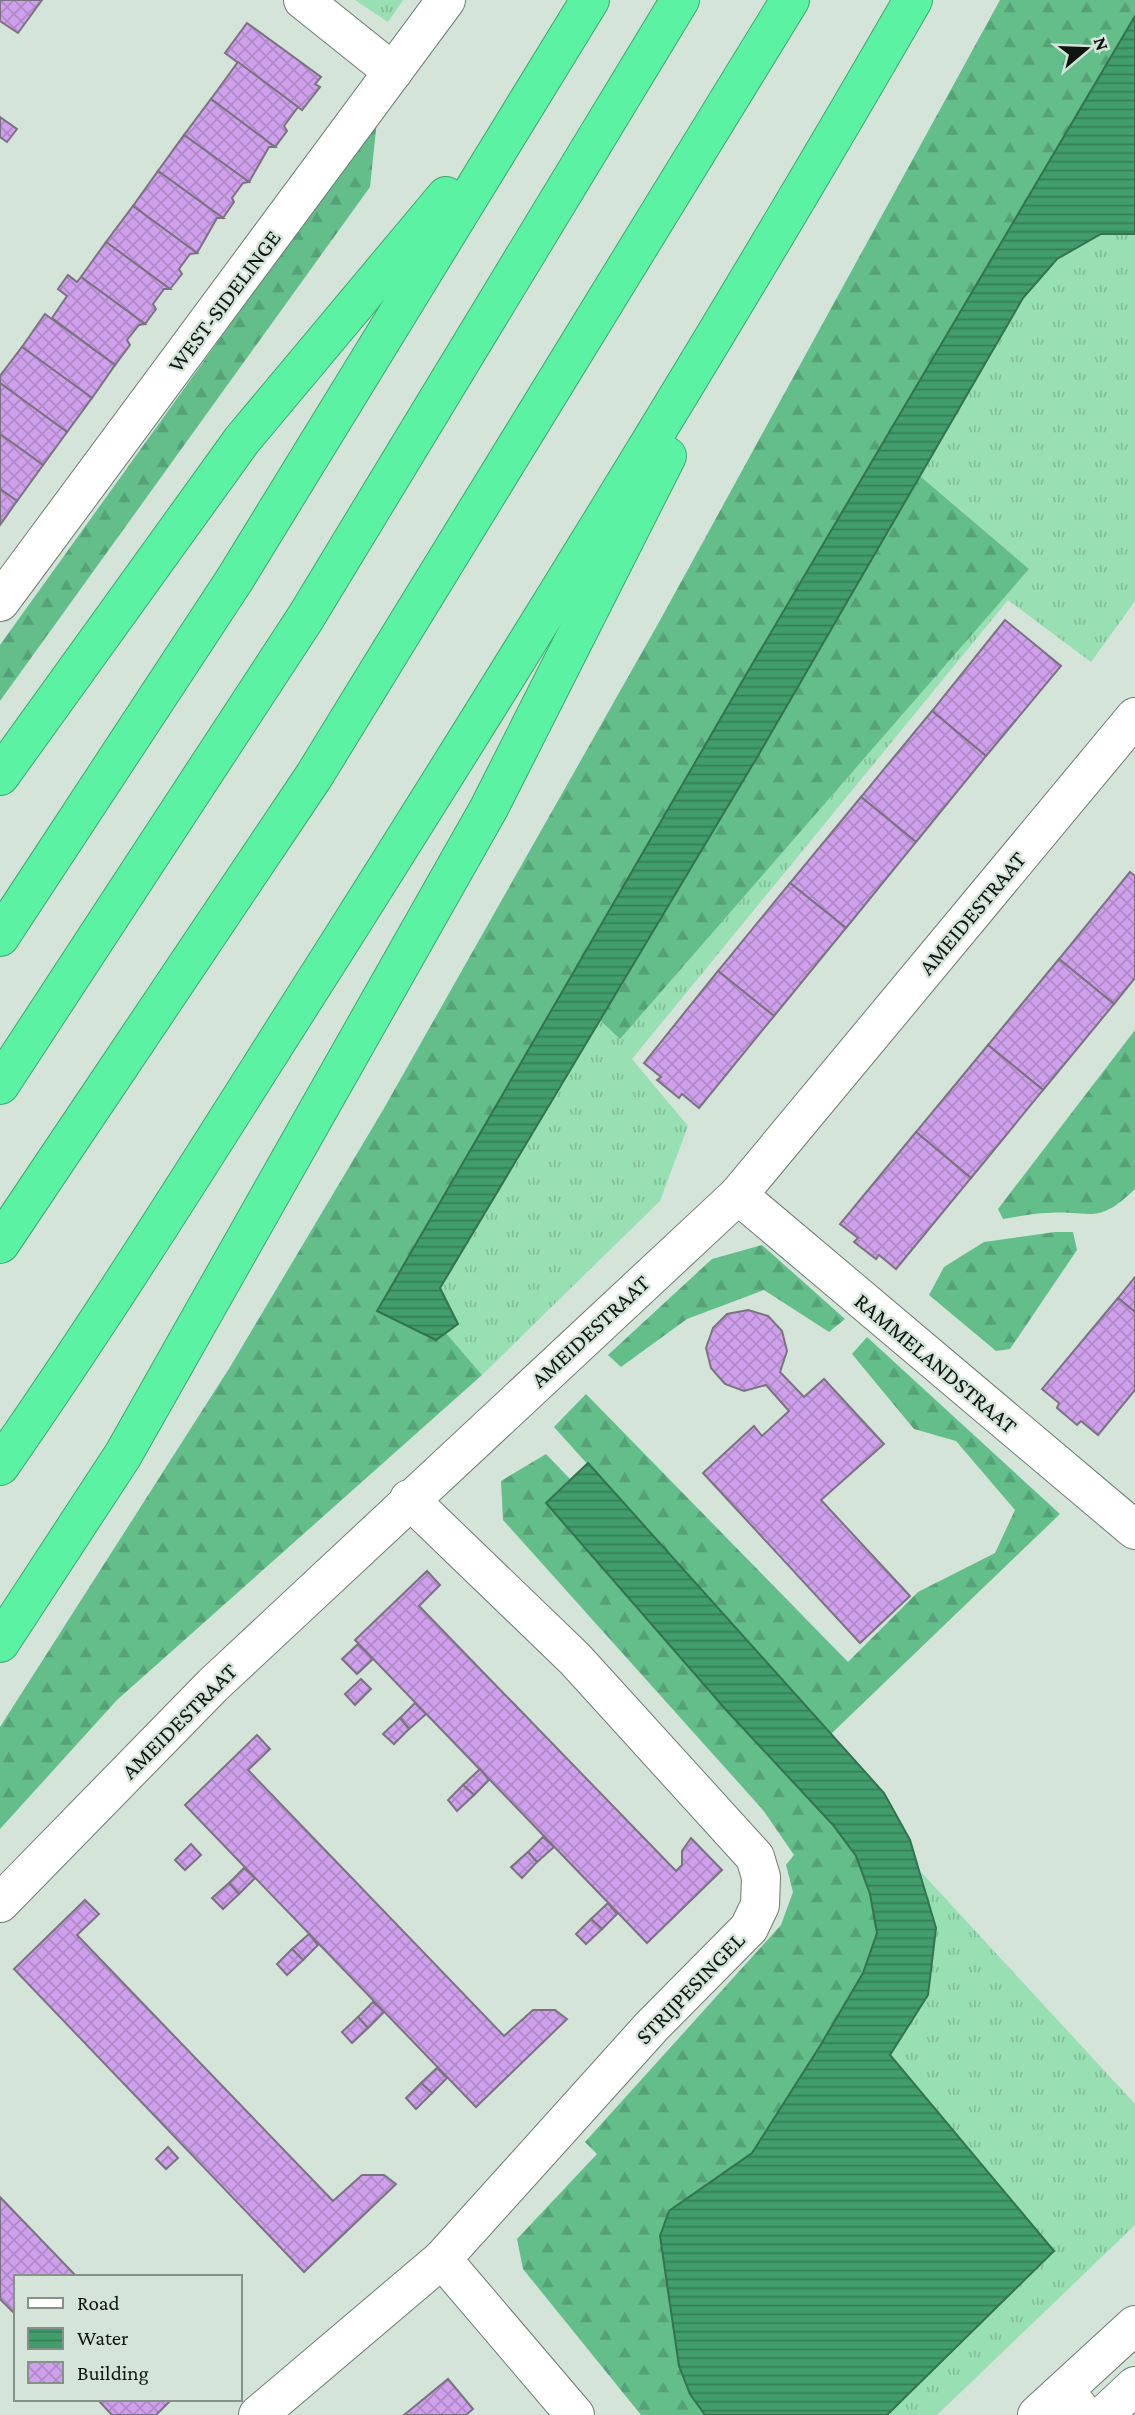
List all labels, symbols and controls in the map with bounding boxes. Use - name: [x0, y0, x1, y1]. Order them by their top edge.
- north arrow: [1051, 14, 1121, 84]
- text: N: [1090, 34, 1114, 53]
- street label: WEST-SIDELINGE: [162, 225, 286, 377]
- street label: AMEIDESTRAAT: [913, 846, 1031, 980]
- street label: AMEIDESTRAAT: [525, 1269, 655, 1393]
- street label: RAMMELANDSTRAAT: [850, 1287, 1023, 1439]
- street label: AMEIDESTRAAT: [116, 1658, 242, 1784]
- street label: STRIJPESINGEL: [630, 1926, 750, 2049]
- legend: [14, 2275, 242, 2401]
- text: Road: [77, 2291, 120, 2315]
- text: Water: [77, 2326, 129, 2350]
- text: Building: [77, 2361, 149, 2385]

